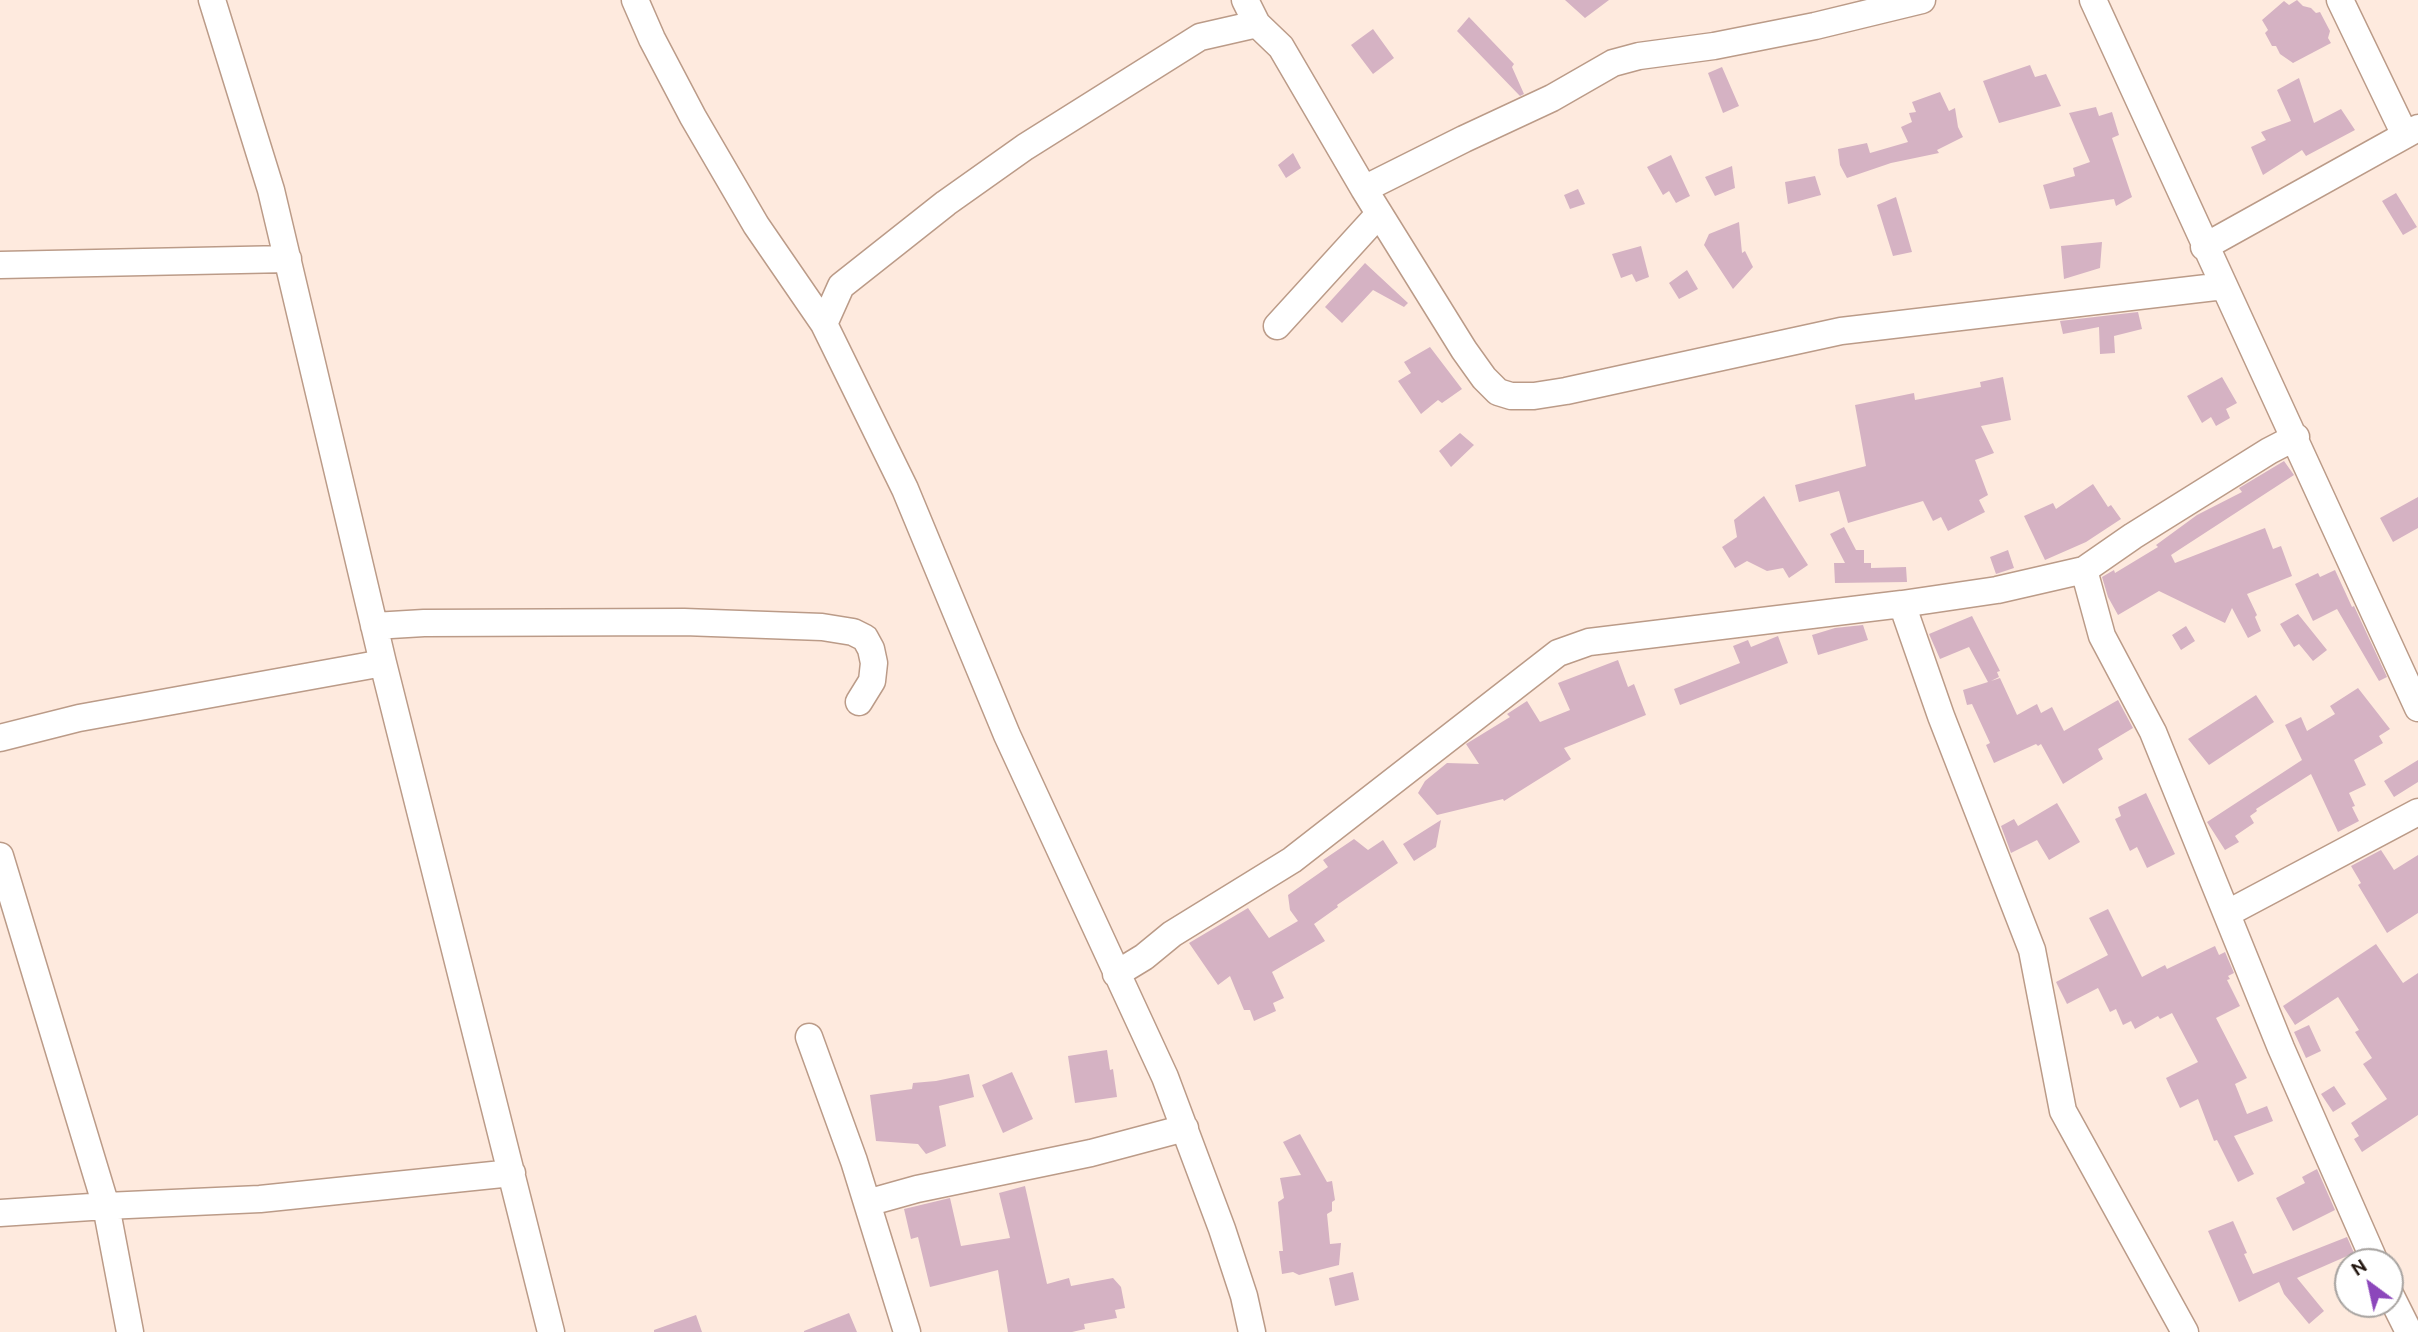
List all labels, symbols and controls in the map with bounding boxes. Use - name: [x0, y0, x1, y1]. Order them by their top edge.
- north arrow: [2334, 1248, 2404, 1318]
- text: N: [2347, 1254, 2371, 1280]

